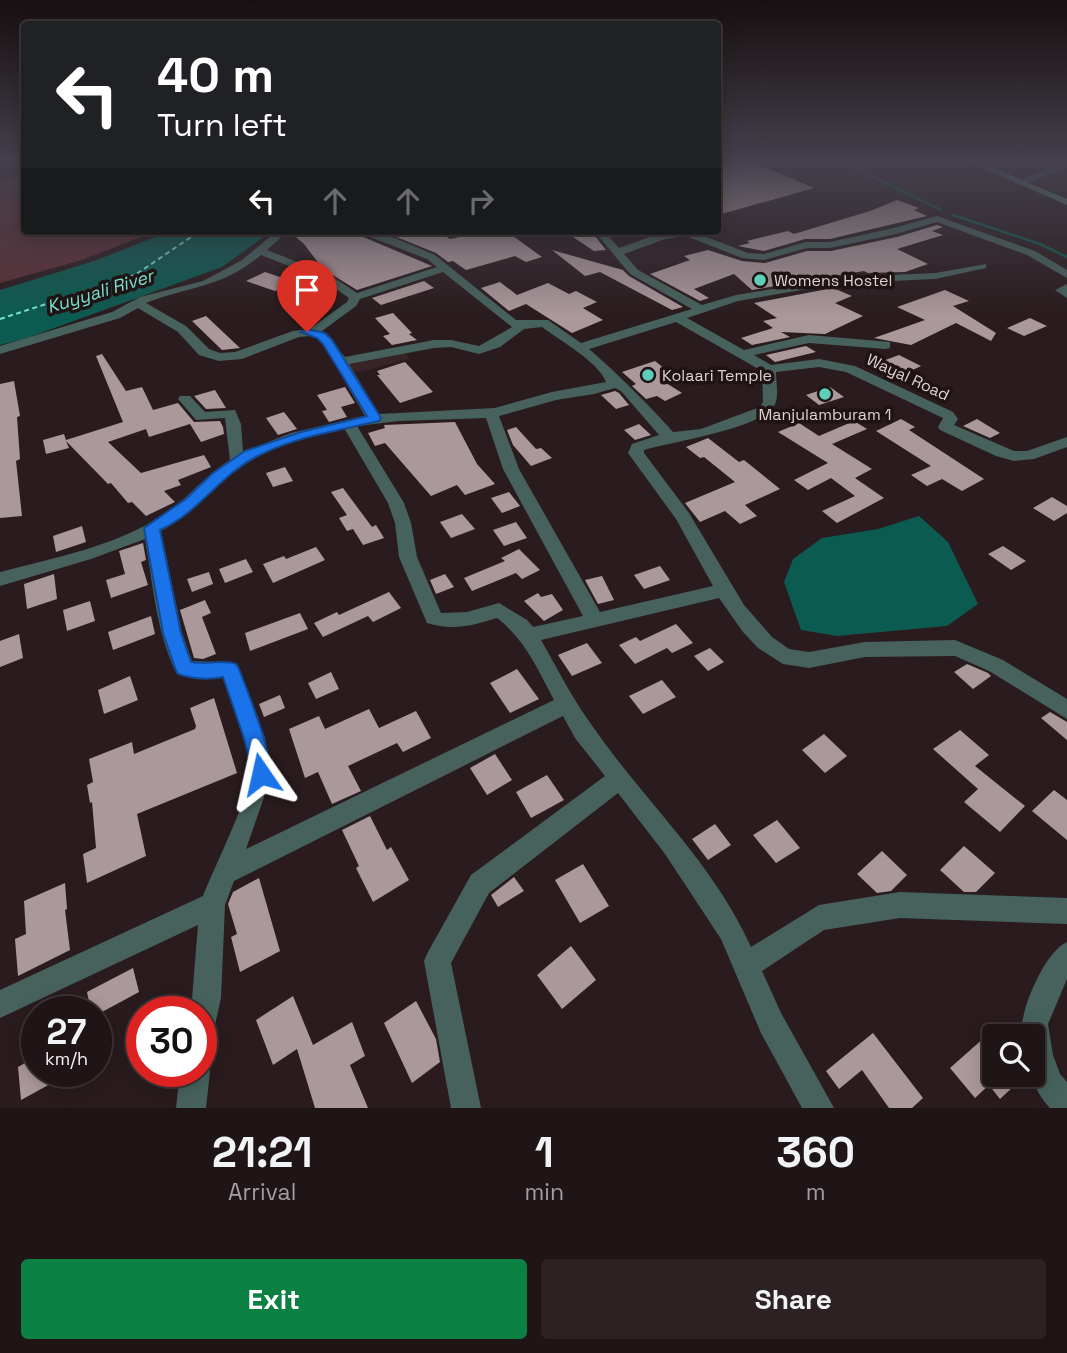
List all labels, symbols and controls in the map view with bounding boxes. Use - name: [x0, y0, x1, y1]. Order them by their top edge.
- text: 40 m: [157, 44, 274, 106]
- icon: left: [42, 49, 133, 140]
- text: Turn left: [157, 105, 287, 145]
- icon: left: [243, 182, 281, 220]
- icon: ahead: [316, 182, 354, 220]
- icon: ahead: [389, 182, 427, 220]
- icon: right: [462, 182, 500, 220]
- pin: [277, 260, 337, 332]
- water label: Kuyyali River: [44, 263, 158, 318]
- place label: Womens Hostel: [774, 270, 892, 291]
- icon: arrive: [288, 271, 326, 309]
- marker: Womens Hostel: [752, 272, 768, 288]
- street label: Wayal Road: [863, 349, 953, 405]
- place label: Kolaari Temple: [662, 365, 772, 386]
- marker: Kolaari Temple: [640, 367, 656, 383]
- marker: Manjulamburam 1: [817, 386, 833, 402]
- place label: Manjulamburam 1: [758, 404, 892, 425]
- position arrow: [224, 737, 298, 811]
- speed limit sign: 30: [126, 996, 217, 1087]
- text: 27: [47, 1010, 86, 1054]
- map controls: [982, 1024, 1045, 1087]
- button: search: [982, 1024, 1045, 1087]
- text: km/h: [45, 1047, 88, 1070]
- text: 21:21: [212, 1126, 312, 1179]
- text: 1: [535, 1126, 554, 1179]
- text: 360: [776, 1126, 855, 1179]
- text: Arrival: [228, 1177, 296, 1207]
- text: min: [525, 1177, 564, 1207]
- text: m: [806, 1177, 825, 1207]
- button: Exit: [21, 1259, 527, 1339]
- button: Share: [541, 1259, 1046, 1339]

